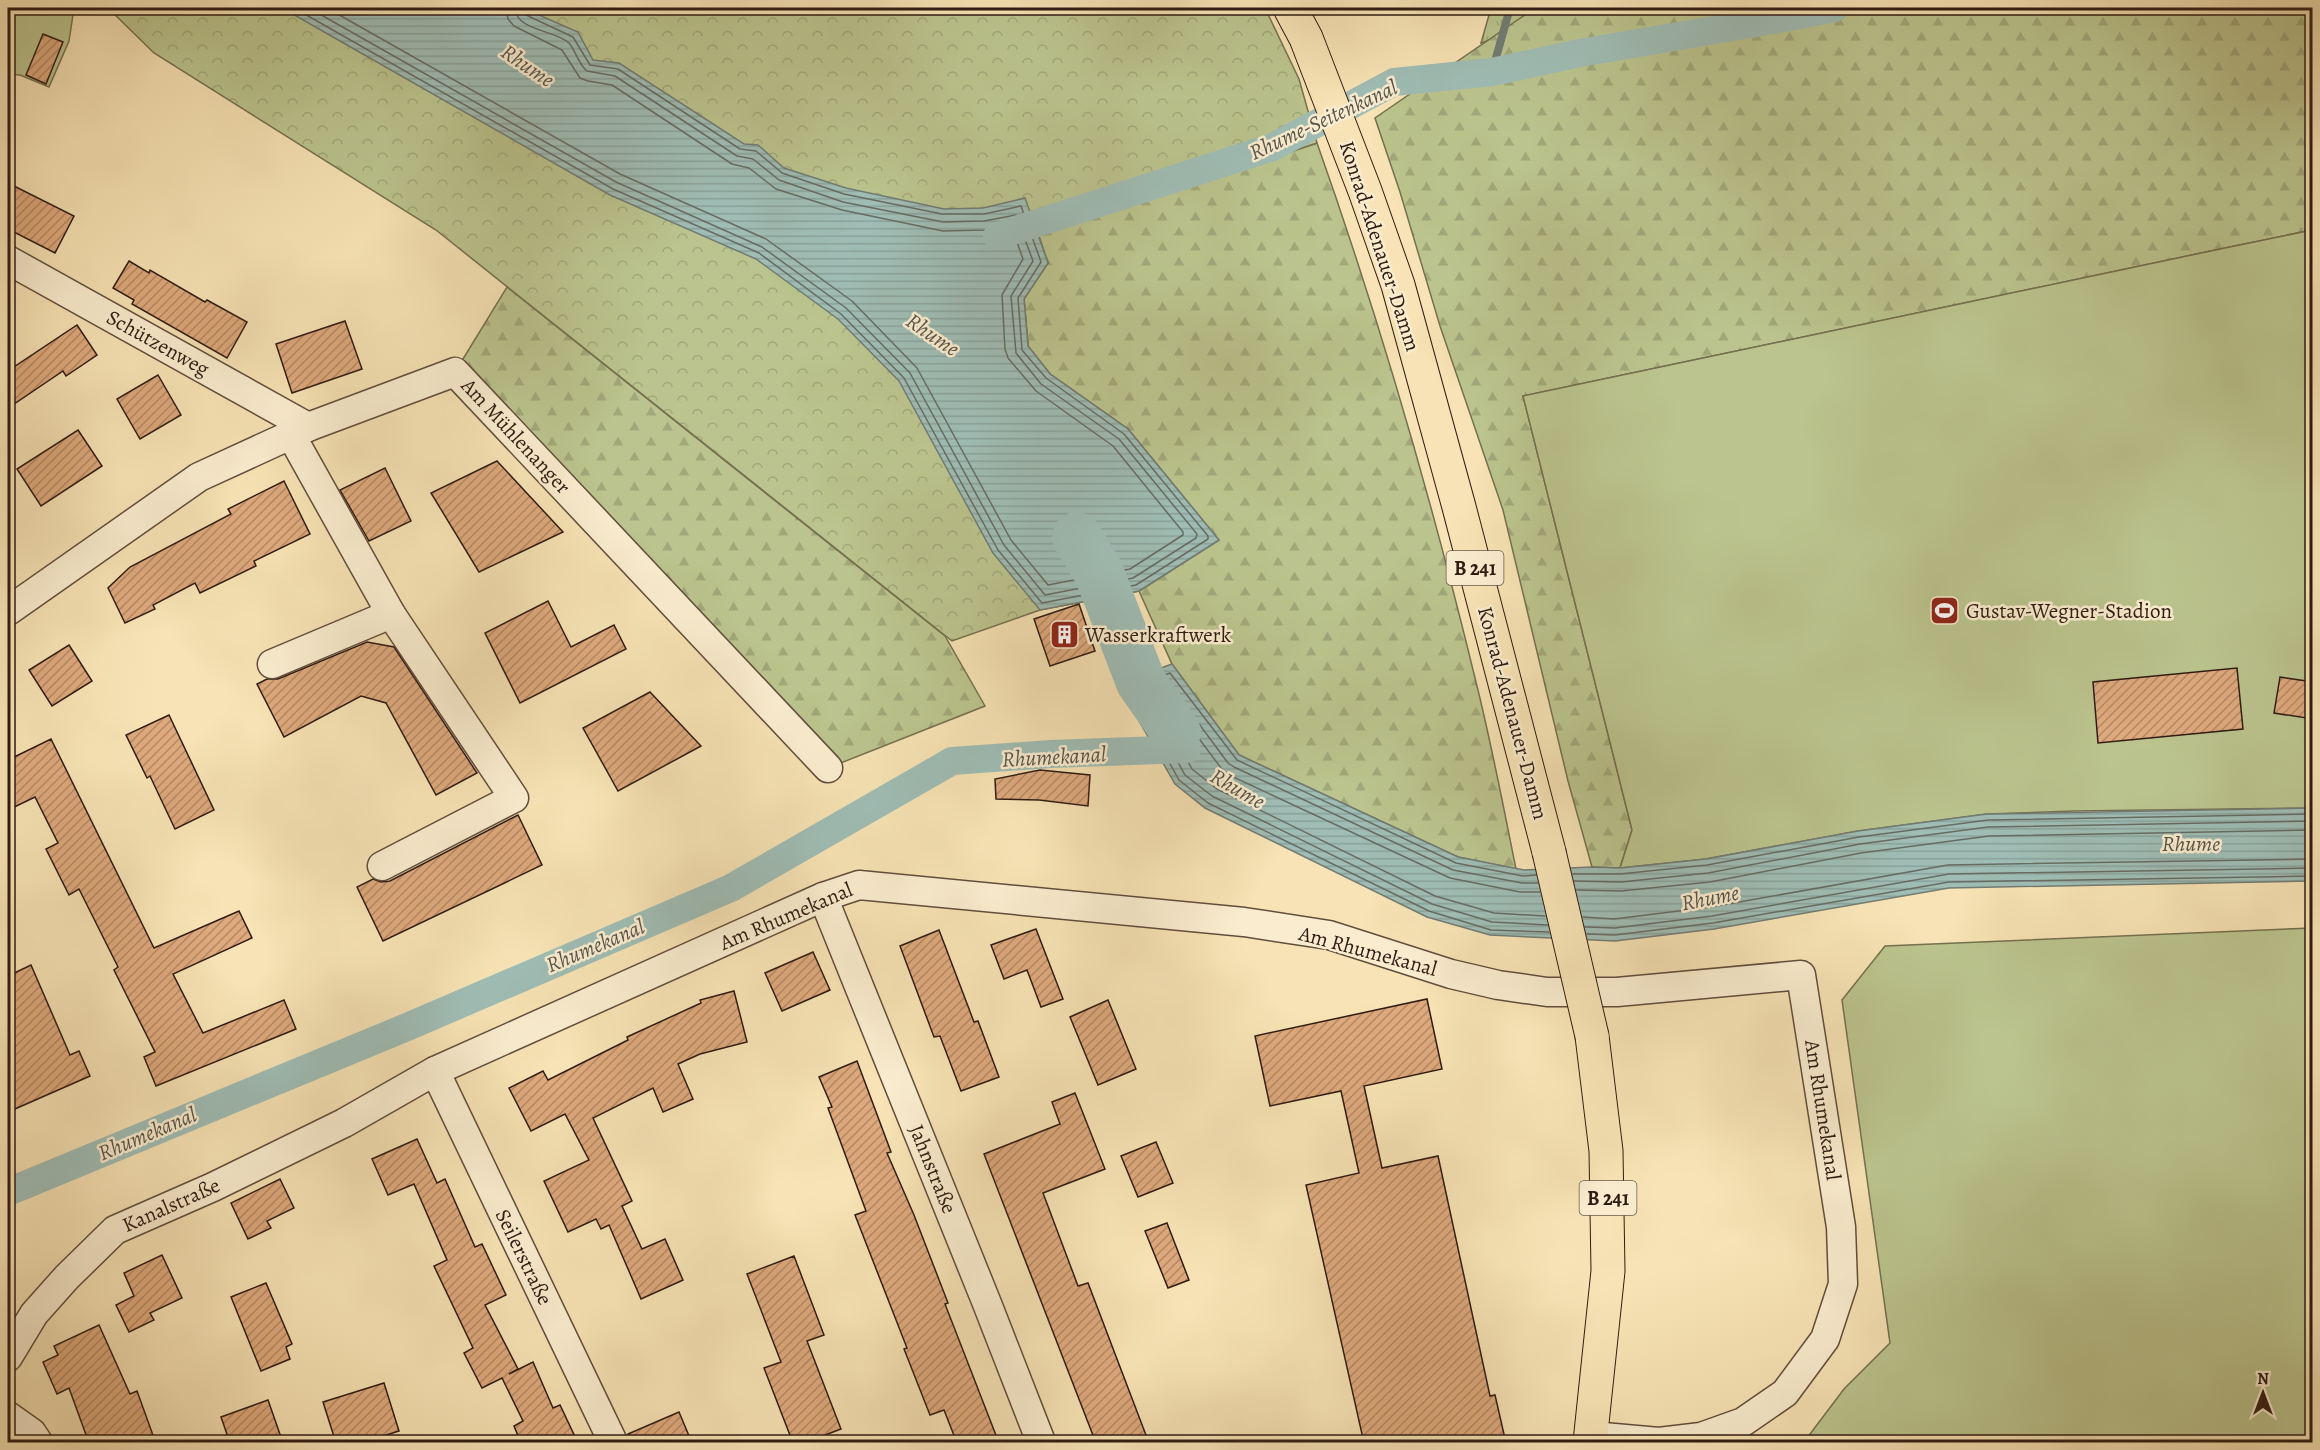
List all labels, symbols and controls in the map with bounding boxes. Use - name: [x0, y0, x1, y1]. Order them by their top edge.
- water label: Rhume: [495, 37, 560, 95]
- water label: Rhume-Seitenkanal: [1244, 72, 1403, 167]
- street label: Konrad-Adenauer-Damm: [1333, 137, 1427, 355]
- street label: Schützenweg: [102, 303, 215, 383]
- water label: Rhume: [900, 306, 965, 364]
- street label: Am Mühlenanger: [454, 371, 577, 500]
- road number: B 241: [1446, 551, 1504, 585]
- sports icon: Gustav-Wegner-Stadion: [1929, 595, 1961, 627]
- place label: Gustav-Wegner-Stadion: [1966, 597, 2172, 625]
- street label: Konrad-Adenauer-Damm: [1471, 603, 1555, 823]
- building icon: Wasserkraftwerk: [1048, 619, 1080, 651]
- place label: Wasserkraftwerk: [1084, 621, 1232, 649]
- water label: Rhumekanal: [1001, 739, 1107, 775]
- water label: Rhume: [1205, 761, 1270, 816]
- water label: Rhume: [2162, 829, 2220, 859]
- street label: Am Rhumekanal: [714, 875, 857, 957]
- water label: Rhume: [1679, 878, 1742, 918]
- water label: Rhumekanal: [542, 912, 650, 980]
- street label: Am Rhumekanal: [1295, 919, 1440, 983]
- street label: Am Rhumekanal: [1798, 1037, 1848, 1182]
- water label: Rhumekanal: [94, 1100, 202, 1168]
- street label: Jahnstraße: [902, 1120, 964, 1218]
- street label: Kanalstraße: [118, 1171, 224, 1239]
- road number: B 241: [1580, 1181, 1636, 1215]
- street label: Seilerstraße: [489, 1204, 559, 1310]
- north arrow: [2233, 1363, 2293, 1423]
- text: N: [2257, 1368, 2269, 1390]

